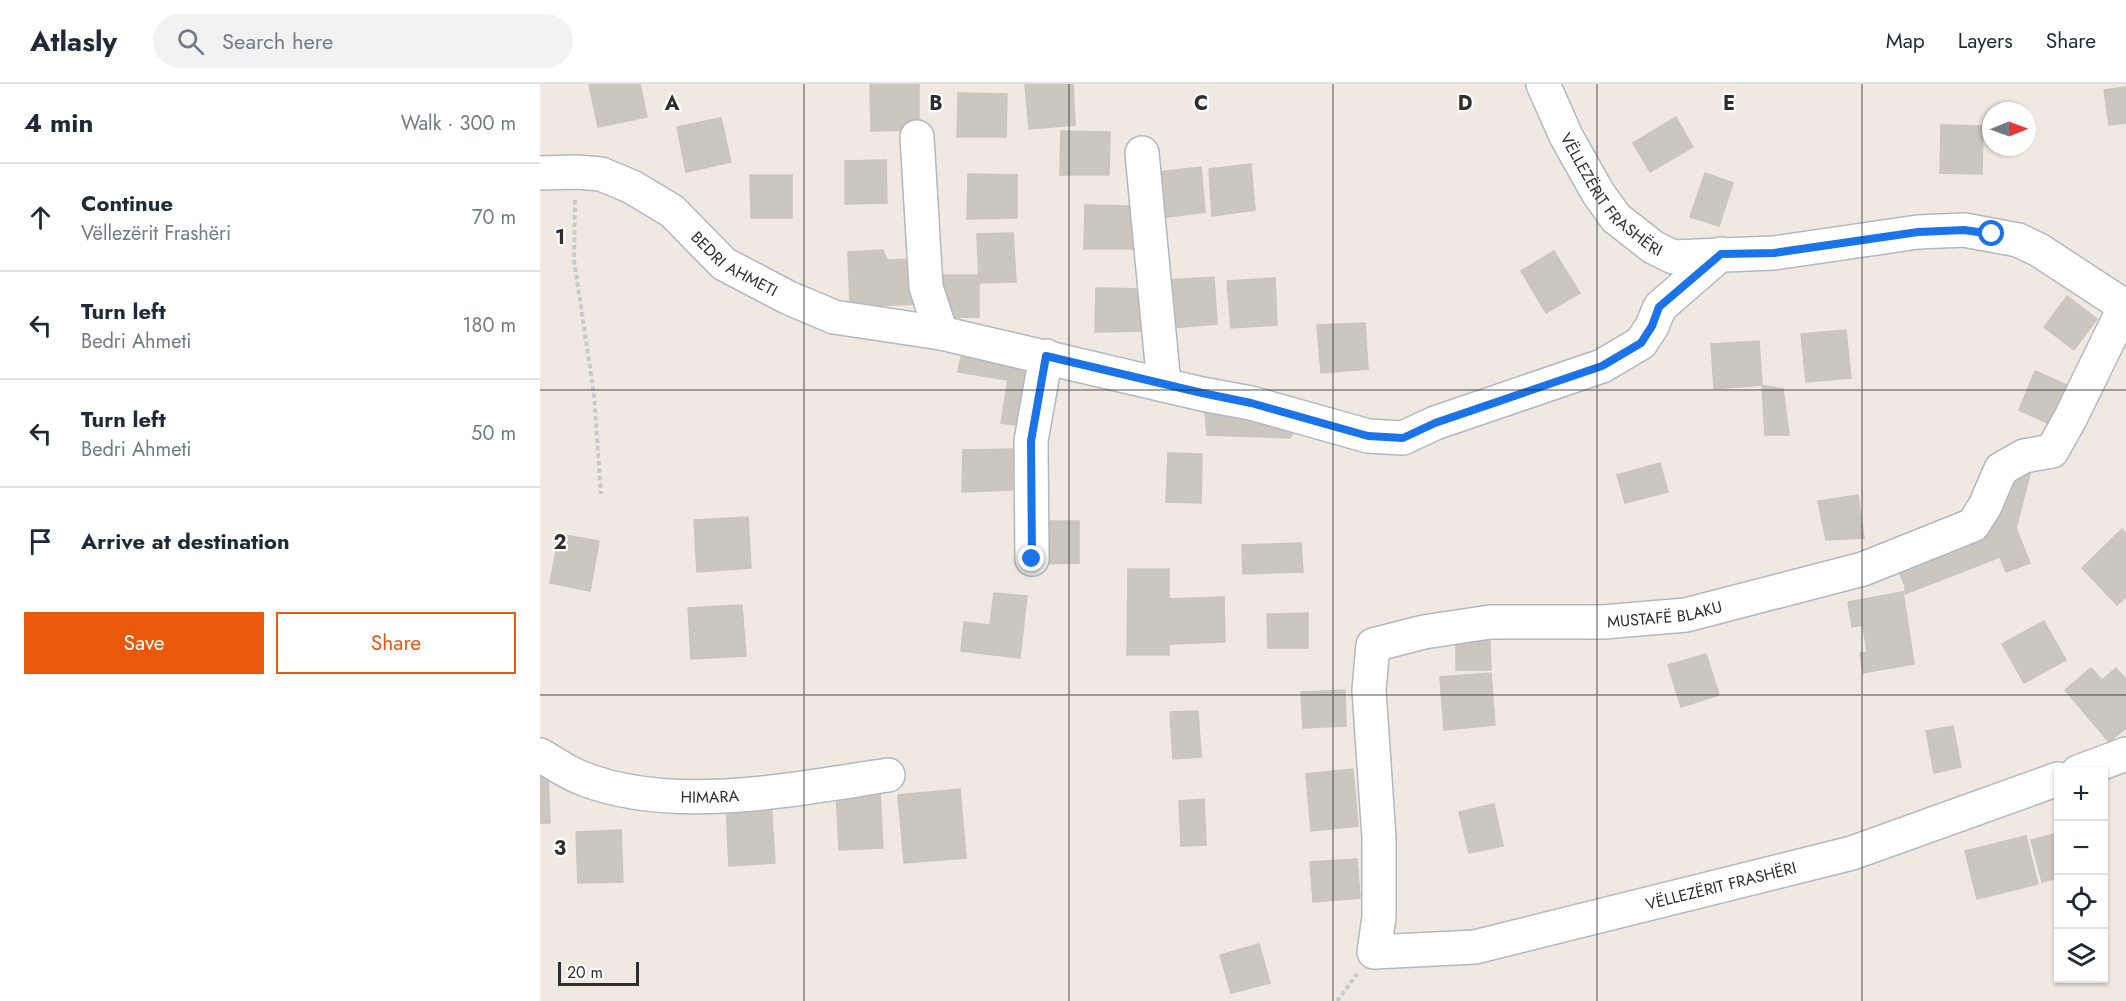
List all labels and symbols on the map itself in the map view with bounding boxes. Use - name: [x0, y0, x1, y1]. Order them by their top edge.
- text: A: [664, 89, 680, 118]
- text: B: [929, 89, 943, 118]
- text: C: [1194, 89, 1208, 118]
- text: D: [1458, 89, 1472, 118]
- text: E: [1723, 89, 1735, 118]
- north arrow: [1982, 102, 2036, 156]
- street label: VËLLEZËRIT FRASHËRI: [1555, 128, 1667, 261]
- route start: [1978, 220, 2004, 246]
- text: 1: [555, 223, 565, 252]
- street label: BEDRI AHMETI: [686, 226, 782, 302]
- text: 2: [553, 528, 567, 557]
- route end: [1018, 545, 1044, 571]
- street label: MUSTAFË BLAKU: [1606, 595, 1725, 633]
- street label: HIMARA: [680, 784, 740, 808]
- text: 3: [554, 834, 566, 863]
- street label: VËLLEZËRIT FRASHËRI: [1643, 856, 1799, 916]
- scale bar: [558, 959, 639, 986]

